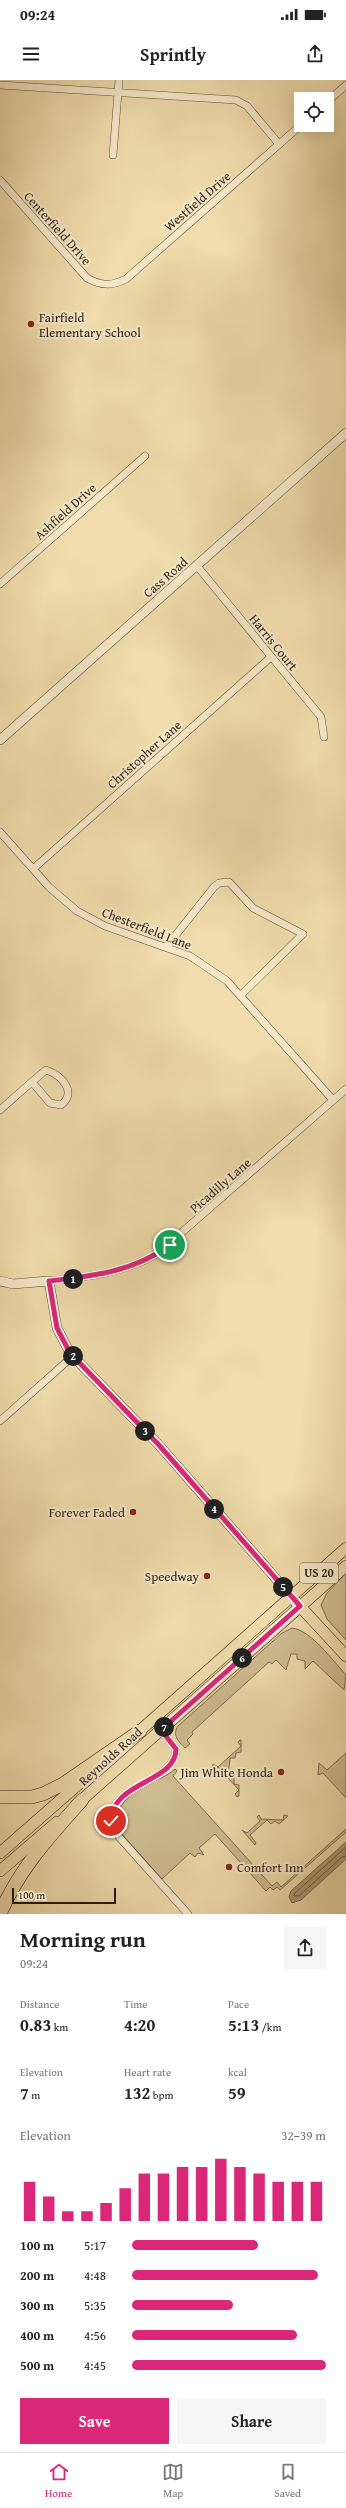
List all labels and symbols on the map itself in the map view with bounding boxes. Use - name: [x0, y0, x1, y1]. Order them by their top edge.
- street label: Westfield Drive: [160, 167, 235, 236]
- street label: Centerfield Drive: [19, 187, 96, 269]
- place label: Fairfield Elementary School: [39, 308, 141, 342]
- marker: Fairfield Elementary School: [26, 319, 36, 329]
- street label: Ashfield Drive: [30, 479, 100, 544]
- street label: Cass Road: [139, 553, 192, 602]
- street label: Harris Court: [245, 610, 303, 675]
- street label: Christopher Lane: [103, 716, 186, 793]
- street label: Chesterfield Lane: [99, 903, 195, 954]
- street label: Picadilly Lane: [186, 1153, 255, 1217]
- pin: [153, 1228, 187, 1262]
- pin: 1: [63, 1269, 83, 1289]
- pin: 2: [63, 1346, 83, 1366]
- pin: 3: [135, 1421, 155, 1441]
- pin: 4: [204, 1499, 224, 1519]
- place label: Forever Faded: [49, 1503, 125, 1522]
- marker: Forever Faded: [128, 1507, 138, 1517]
- road number: US 20: [300, 1563, 338, 1583]
- place label: Speedway: [145, 1567, 200, 1586]
- marker: Speedway: [202, 1571, 212, 1581]
- pin: 5: [273, 1577, 293, 1597]
- pin: 6: [232, 1648, 252, 1668]
- pin: 7: [154, 1717, 174, 1737]
- street label: Reynolds Road: [74, 1723, 146, 1790]
- place label: Jim White Honda: [179, 1763, 274, 1782]
- marker: Jim White Honda: [276, 1767, 286, 1777]
- pin: [94, 1804, 128, 1838]
- place label: Comfort Inn: [237, 1858, 304, 1877]
- marker: Comfort Inn: [224, 1862, 234, 1872]
- scale bar: [12, 1886, 116, 1905]

